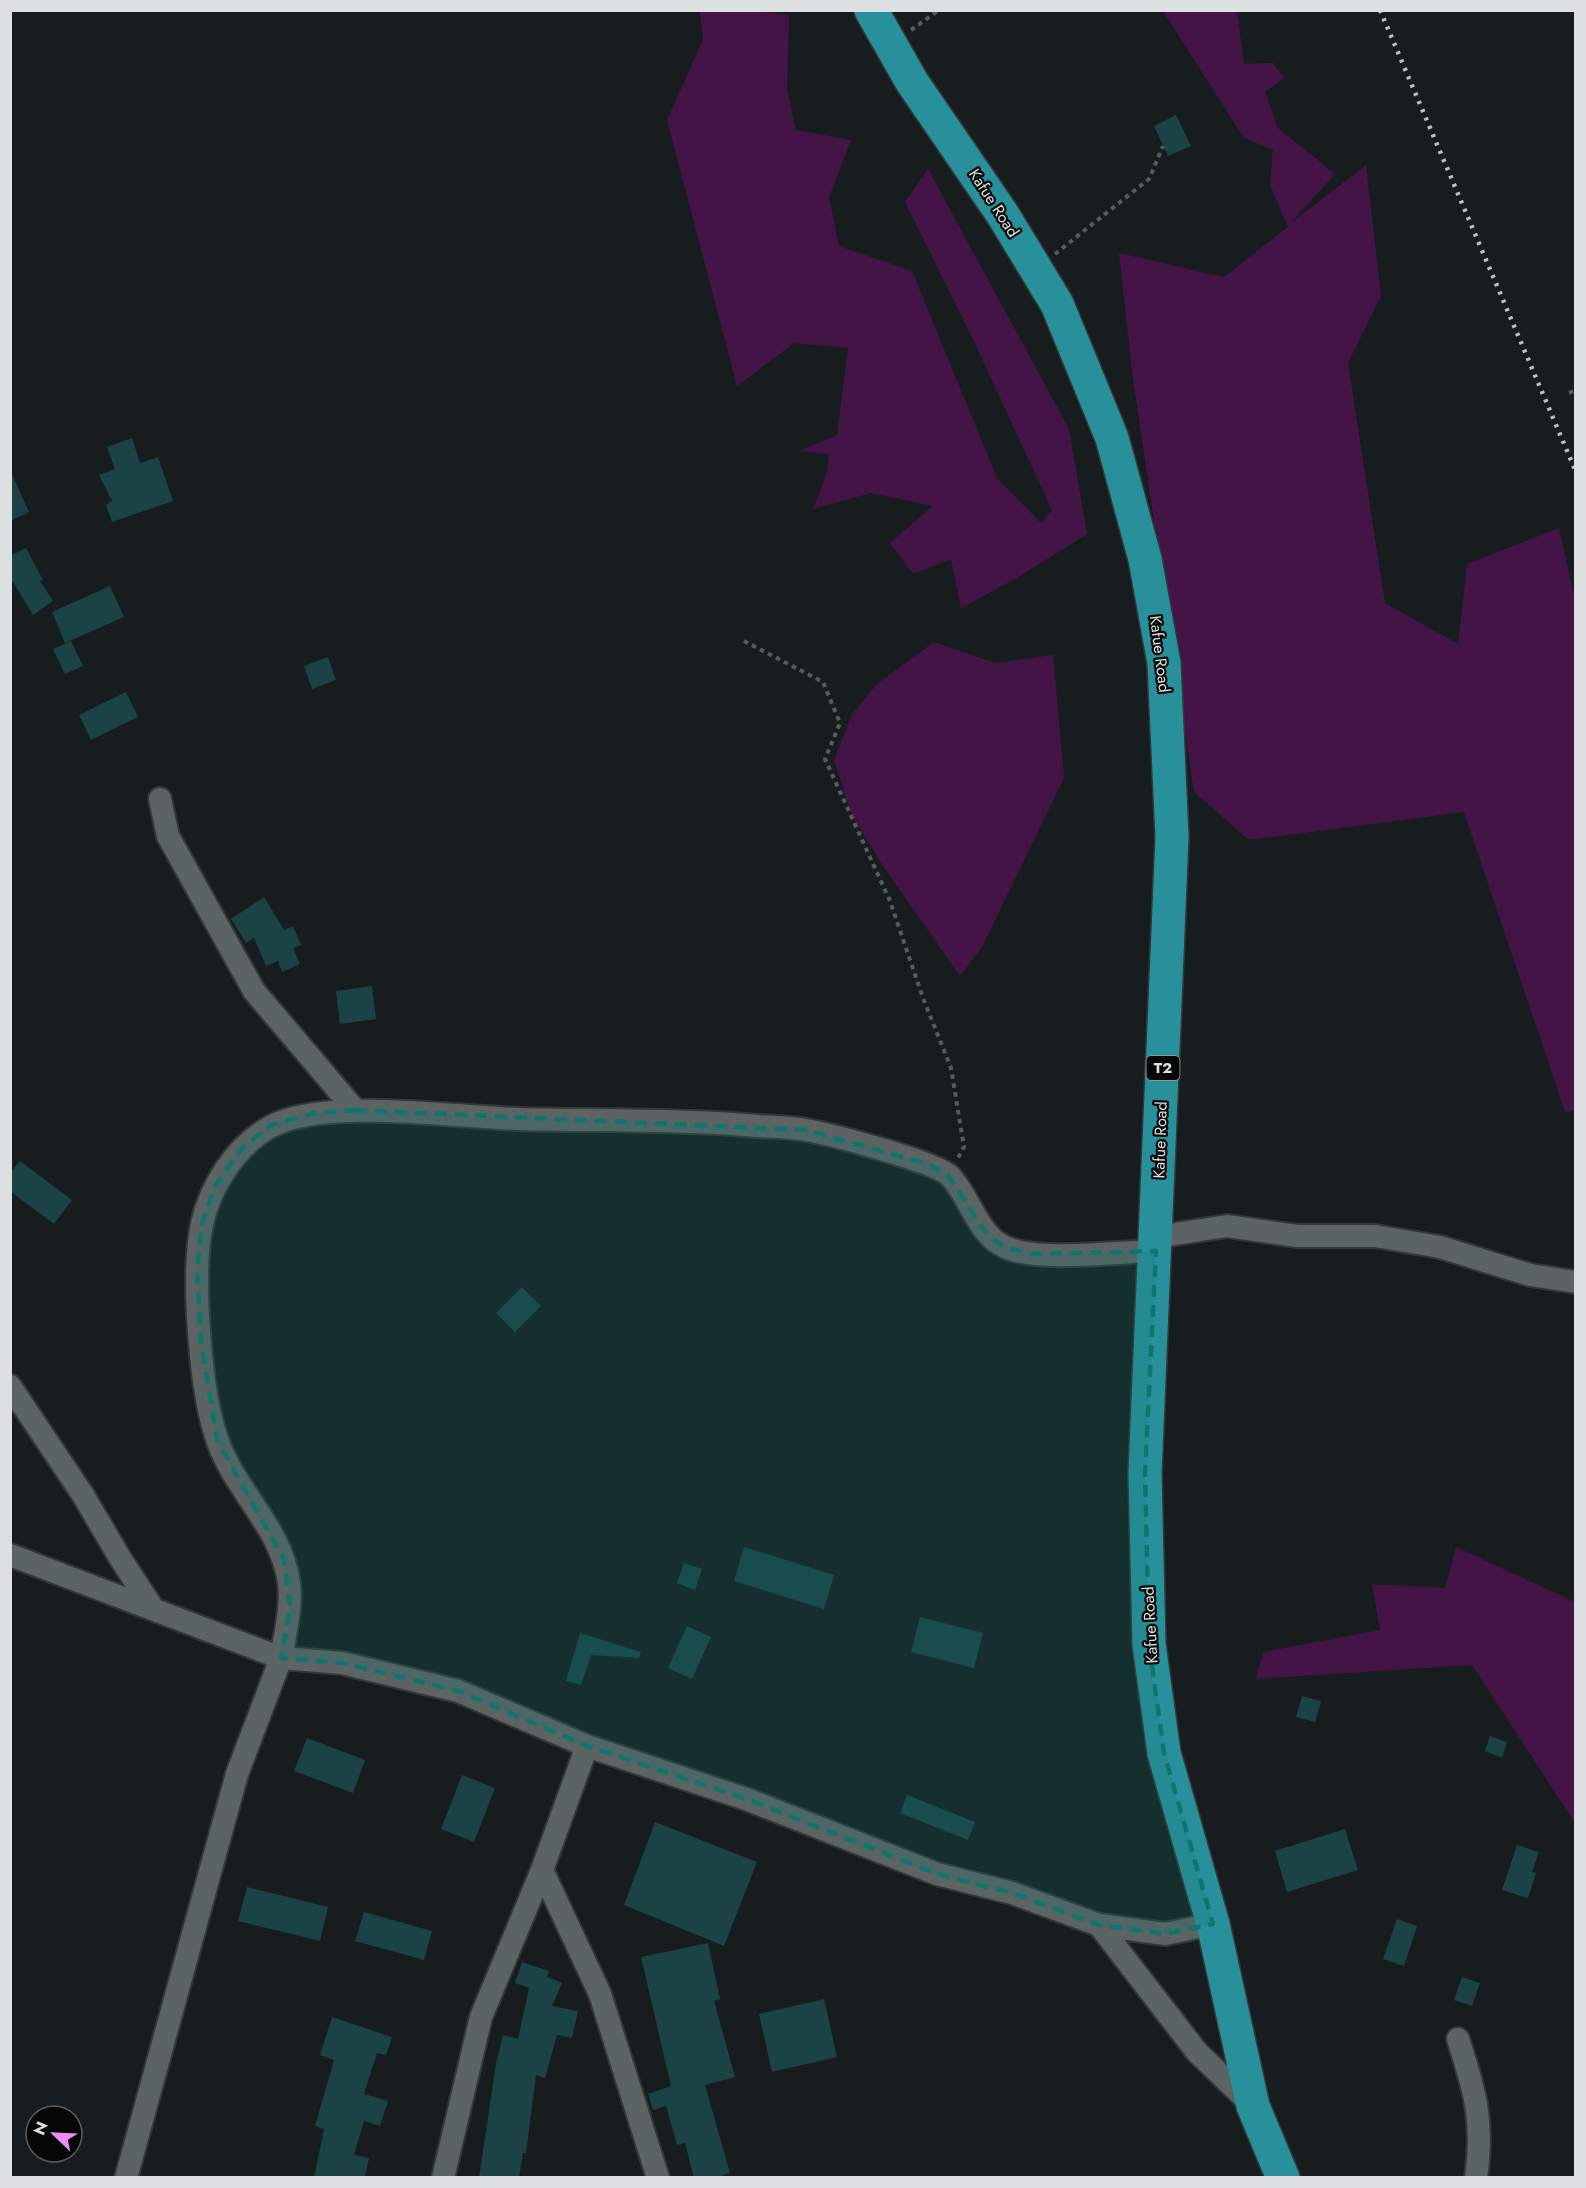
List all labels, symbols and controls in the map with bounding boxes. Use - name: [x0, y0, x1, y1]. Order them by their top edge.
- street label: Kafue Road: [963, 164, 1025, 242]
- street label: Kafue Road: [1144, 614, 1176, 694]
- road number: T2: [1146, 1056, 1180, 1080]
- street label: Kafue Road: [1147, 1101, 1173, 1179]
- street label: Kafue Road: [1136, 1586, 1164, 1664]
- north arrow: [24, 2104, 84, 2164]
- text: N: [28, 2118, 54, 2139]

